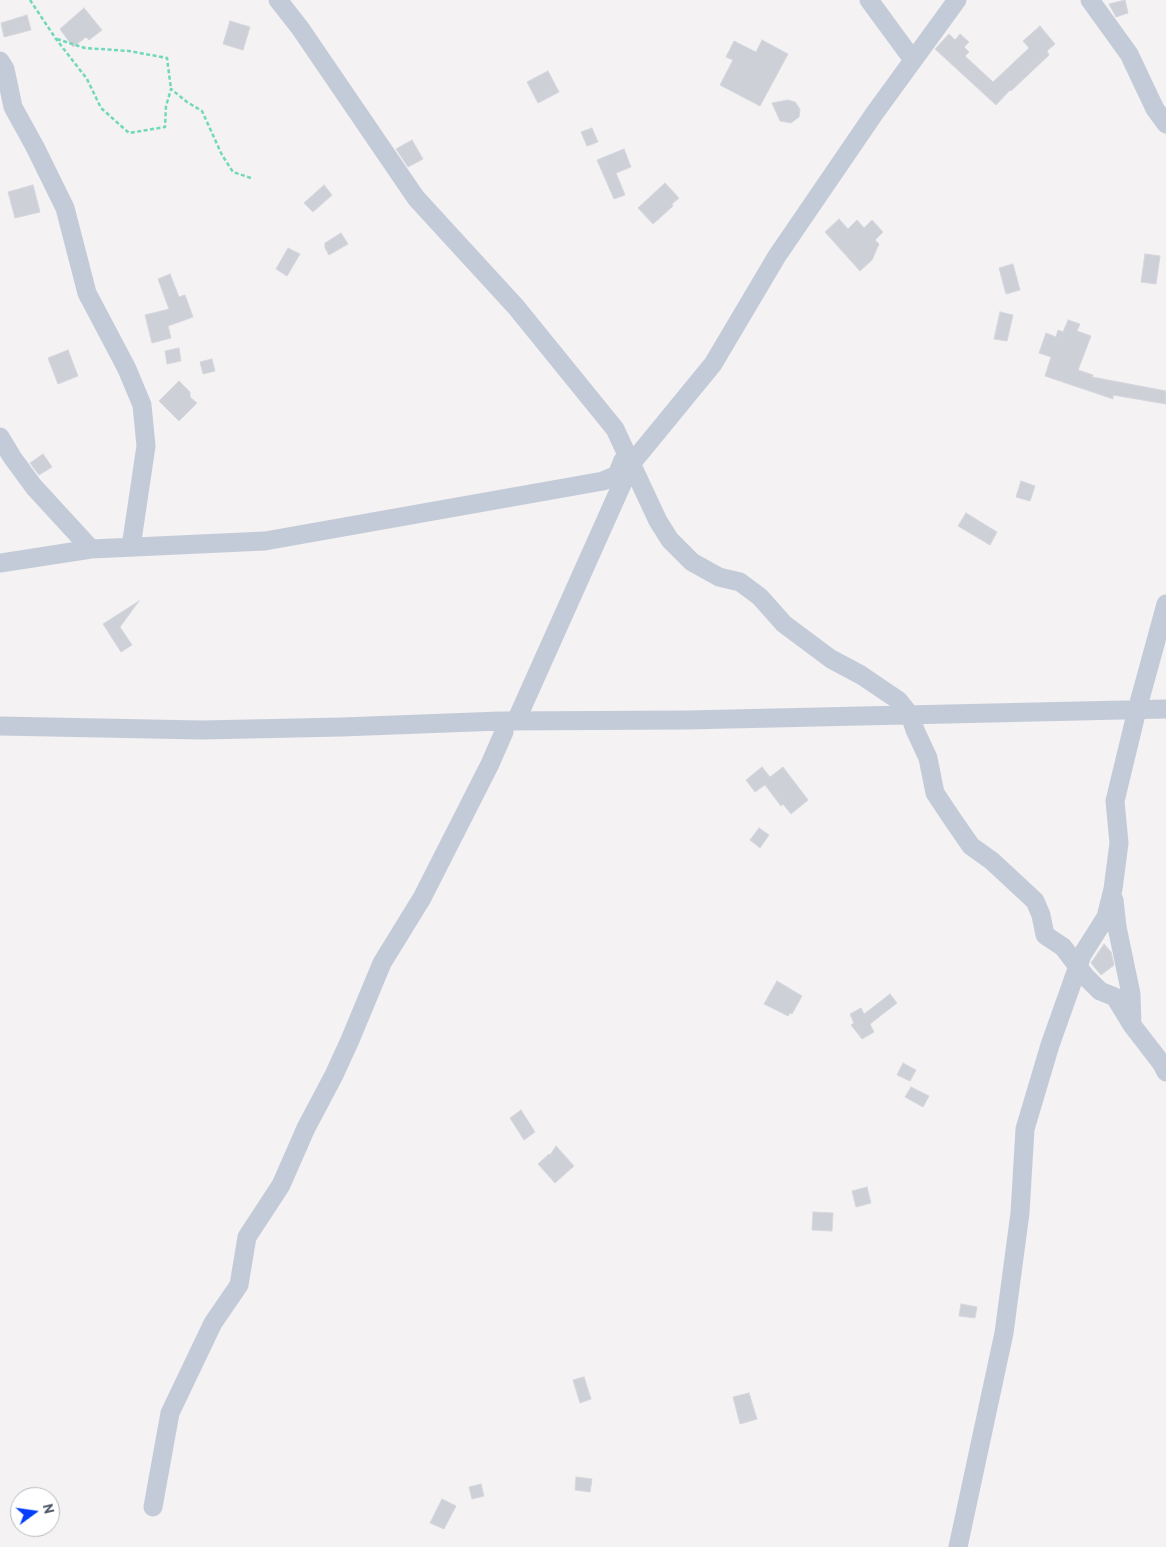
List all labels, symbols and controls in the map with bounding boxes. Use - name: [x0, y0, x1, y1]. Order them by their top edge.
- north arrow: [10, 1487, 60, 1537]
- text: N: [39, 1502, 58, 1515]

